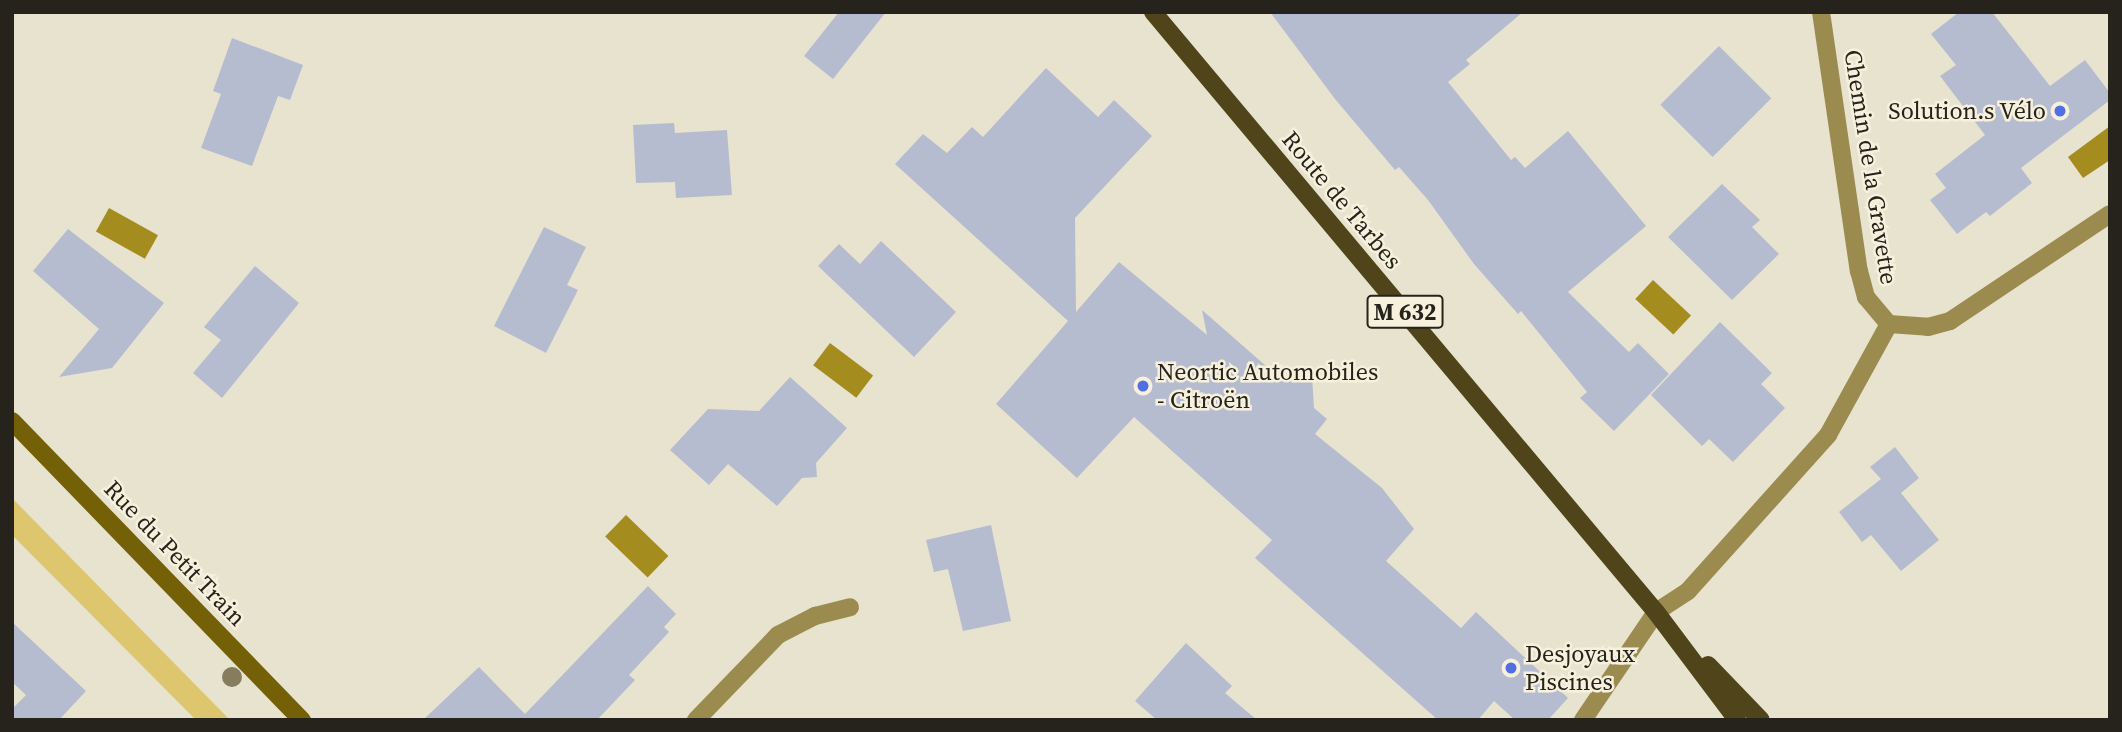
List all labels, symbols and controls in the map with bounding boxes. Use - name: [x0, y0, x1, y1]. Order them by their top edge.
- street label: Chemin de la Gravette: [1838, 48, 1904, 286]
- place label: Solution.s Vélo: [1888, 97, 2046, 125]
- marker: Solution.s Vélo: [2052, 103, 2068, 119]
- street label: Route de Tarbes: [1276, 125, 1408, 275]
- road number: M 632: [1366, 292, 1444, 332]
- place label: Neortic Automobiles - Citroën: [1157, 358, 1378, 414]
- marker: Neortic Automobiles - Citroën: [1135, 378, 1151, 394]
- street label: Rue du Petit Train: [98, 474, 252, 632]
- place label: Desjoyaux Piscines: [1525, 640, 1635, 696]
- marker: Desjoyaux Piscines: [1503, 660, 1519, 676]

